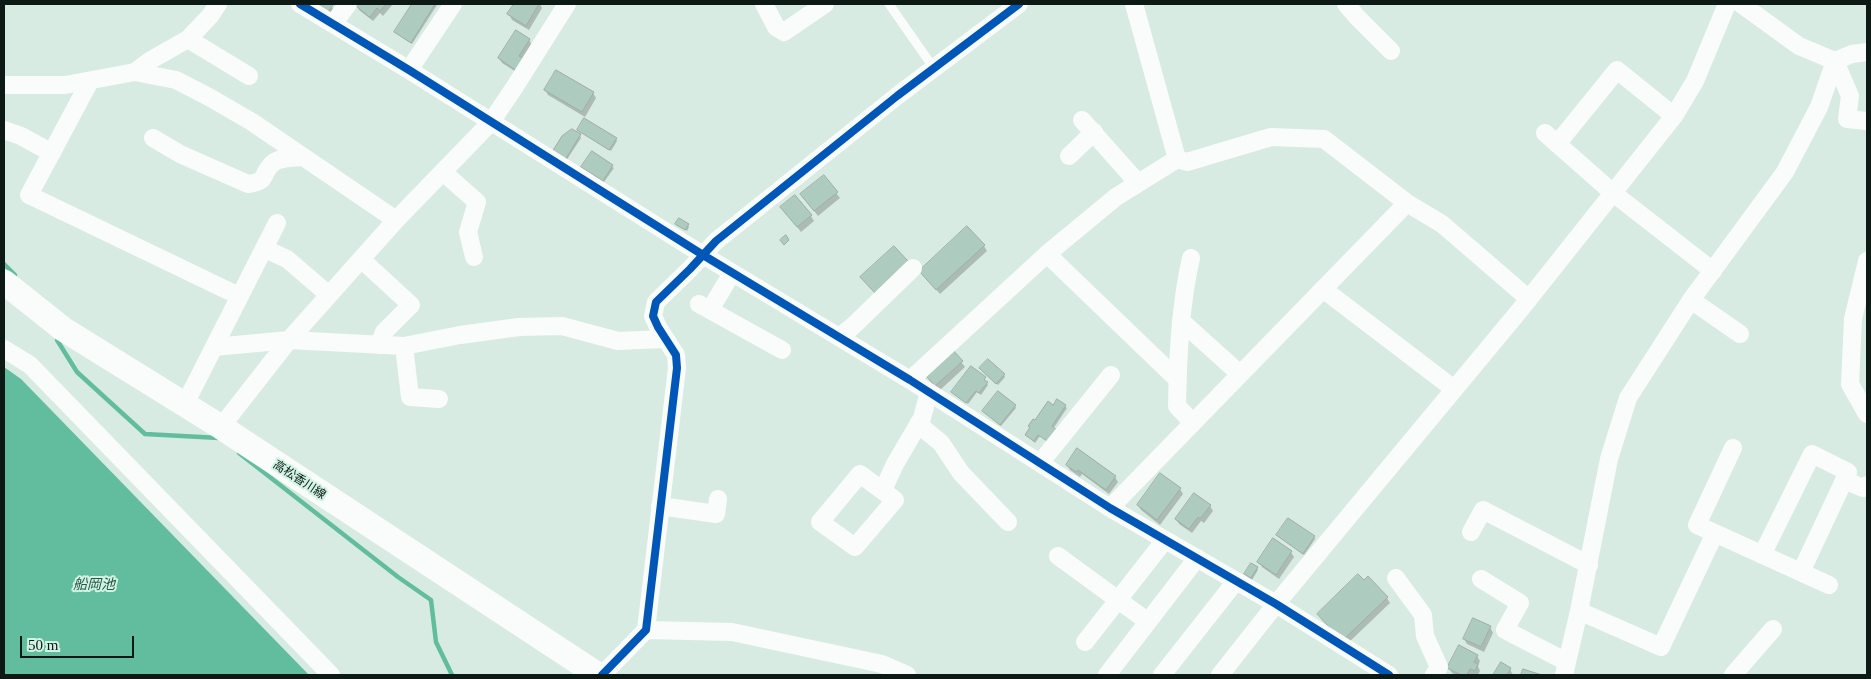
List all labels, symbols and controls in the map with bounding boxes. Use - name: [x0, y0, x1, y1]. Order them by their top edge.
- street label: 高松香川線: [271, 457, 329, 501]
- water label: 船岡池: [73, 576, 115, 592]
- scale bar: [22, 626, 136, 658]
- text: 50 m: [28, 637, 58, 653]

